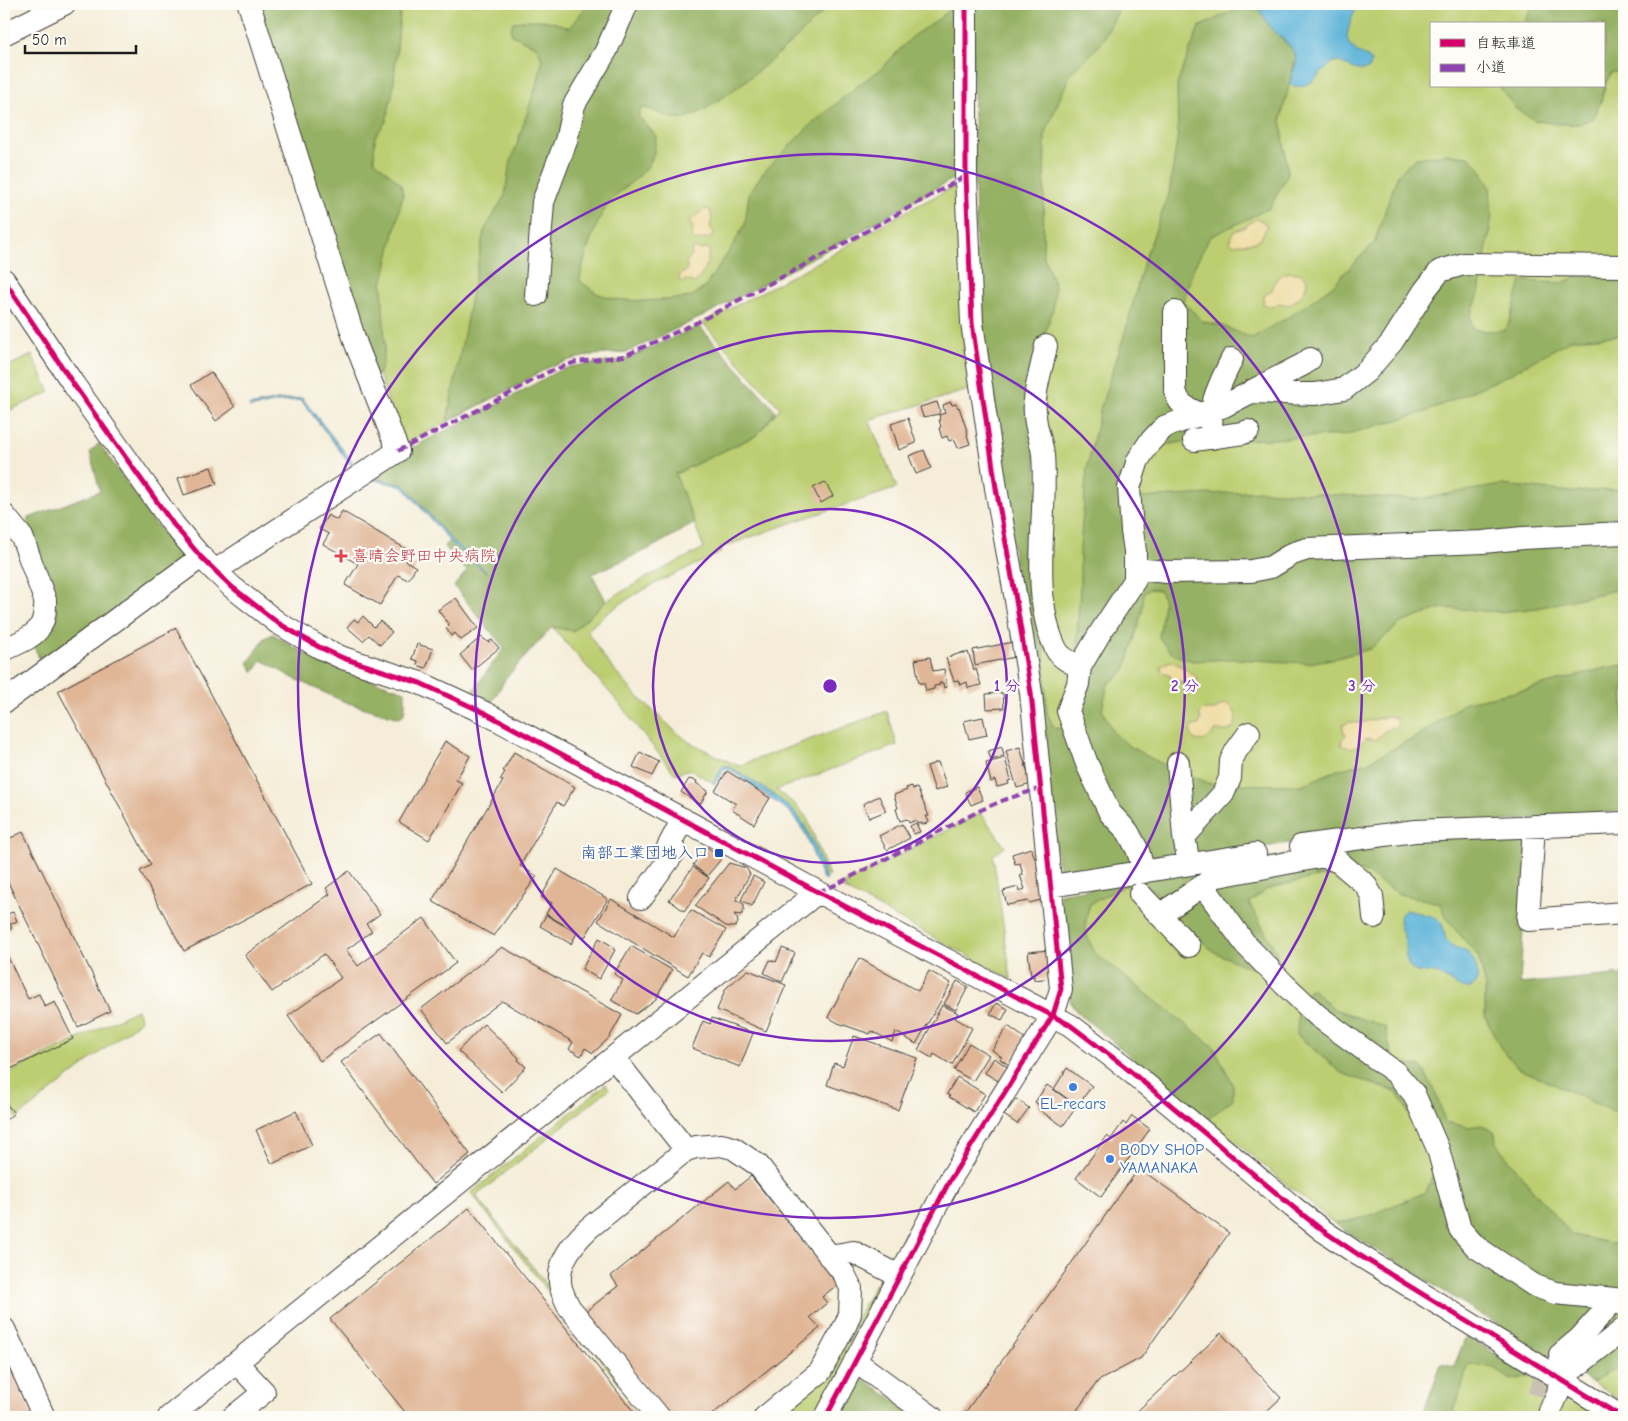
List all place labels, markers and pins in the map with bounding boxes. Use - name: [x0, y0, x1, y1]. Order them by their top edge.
- place label: 喜晴会野田中央病院: [352, 547, 496, 565]
- marker: 喜晴会野田中央病院: [334, 549, 348, 563]
- centre of rings: [821, 677, 839, 695]
- place label: 南部工業団地入口: [581, 844, 709, 862]
- marker: 南部工業団地入口: [713, 847, 725, 859]
- marker: EL-recars: [1067, 1081, 1079, 1093]
- place label: EL-recars: [1040, 1095, 1106, 1113]
- place label: BODY SHOP YAMANAKA: [1120, 1141, 1204, 1177]
- marker: BODY SHOP YAMANAKA: [1104, 1153, 1116, 1165]

